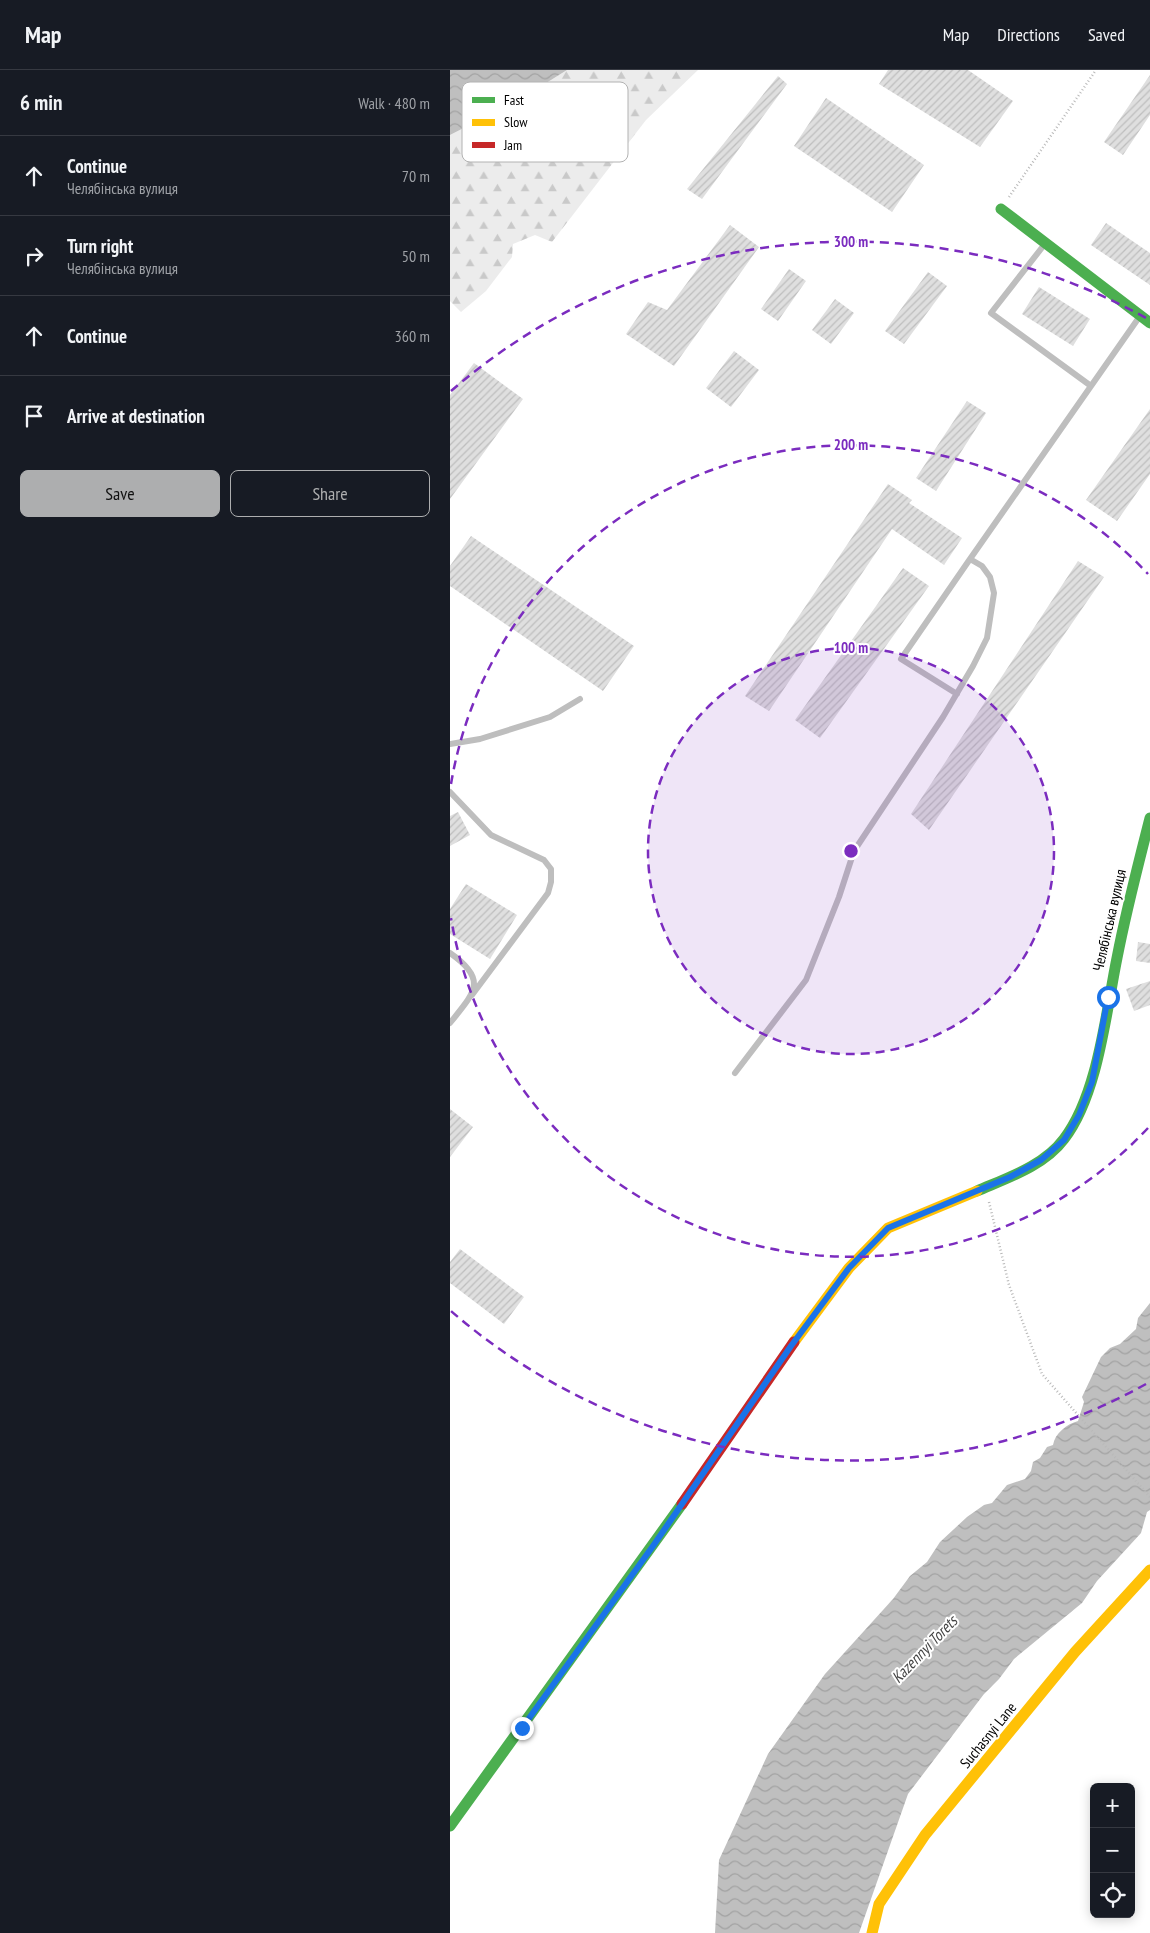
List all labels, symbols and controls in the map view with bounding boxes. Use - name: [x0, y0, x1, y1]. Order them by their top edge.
- text: Map: [25, 19, 62, 50]
- text: Map: [943, 23, 969, 46]
- text: Directions: [997, 23, 1060, 46]
- text: Saved: [1088, 23, 1125, 46]
- legend: [462, 82, 628, 162]
- text: 6 min: [20, 89, 62, 116]
- text: Fast: [504, 91, 524, 109]
- text: Walk · 480 m: [358, 93, 430, 113]
- text: Slow: [504, 113, 528, 131]
- text: Jam: [503, 136, 522, 154]
- text: Continue: [67, 154, 127, 178]
- icon: ahead: [20, 162, 48, 190]
- text: 70 m: [402, 166, 430, 186]
- text: Челябінська вулиця: [67, 178, 178, 198]
- text: 300 m: [834, 232, 868, 251]
- text: Turn right: [67, 234, 133, 258]
- icon: right: [20, 242, 48, 270]
- text: 50 m: [402, 246, 430, 266]
- text: Челябінська вулиця: [67, 258, 178, 278]
- icon: ahead: [20, 322, 48, 350]
- text: Continue: [67, 324, 127, 348]
- text: 360 m: [395, 326, 430, 346]
- icon: arrive: [20, 402, 48, 430]
- text: Arrive at destination: [67, 404, 205, 428]
- text: 200 m: [834, 435, 868, 454]
- button: Save: [20, 470, 220, 517]
- button: Share: [230, 470, 430, 517]
- text: 100 m: [834, 638, 868, 657]
- centre of rings: [842, 842, 860, 860]
- street label: Челябінська вулиця: [1088, 867, 1130, 973]
- route start: [1097, 986, 1120, 1009]
- water label: Kazennyi Torets: [887, 1610, 962, 1687]
- street label: Suchasnyi Lane: [956, 1698, 1020, 1772]
- route end: [511, 1717, 534, 1740]
- map controls: [1090, 1783, 1135, 1918]
- button: +: [1090, 1783, 1135, 1828]
- button: −: [1090, 1828, 1135, 1873]
- button: locate: [1090, 1873, 1135, 1918]

